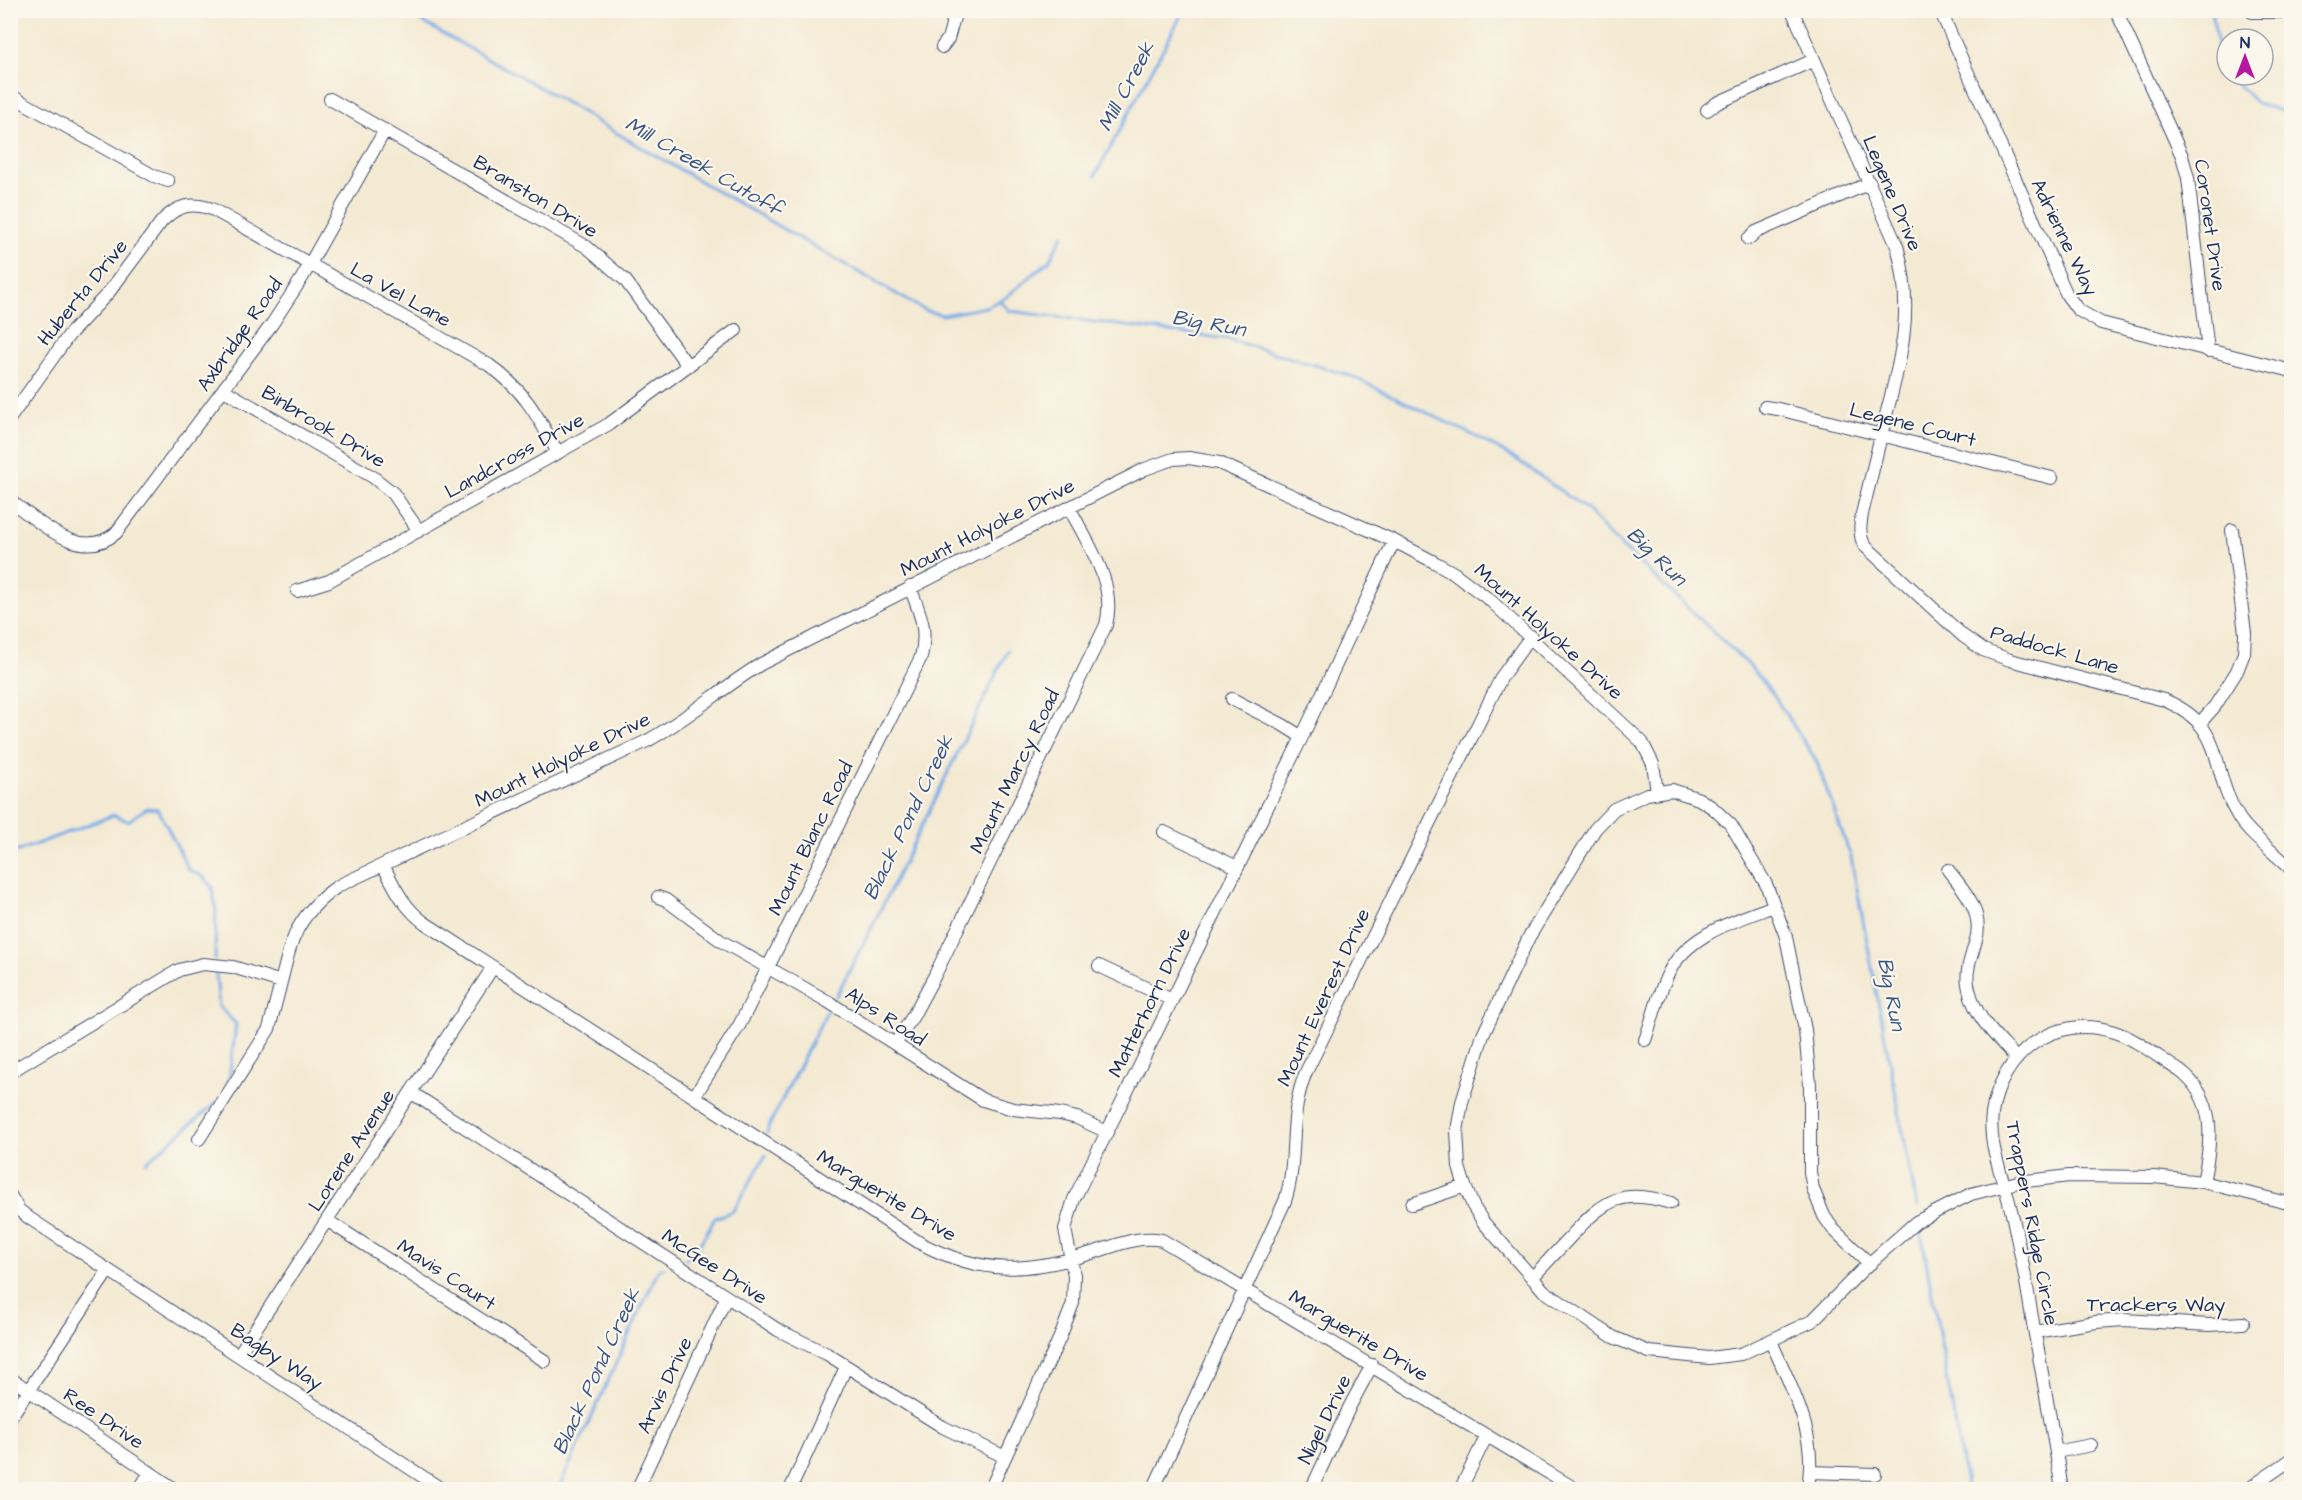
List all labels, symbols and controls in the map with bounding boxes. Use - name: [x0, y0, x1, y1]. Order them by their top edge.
- north arrow: [2215, 27, 2275, 87]
- text: N: [2240, 32, 2250, 54]
- water label: Mill Creek: [1091, 35, 1163, 136]
- water label: Mill Creek Cutoff: [620, 110, 790, 224]
- street label: Legene Drive: [1854, 131, 1929, 256]
- street label: Branston Drive: [468, 149, 603, 245]
- street label: Coronet Drive: [2187, 157, 2233, 293]
- street label: Adrienne Way: [2023, 174, 2104, 301]
- street label: Huberta Drive: [31, 233, 135, 352]
- street label: La Vel Lane: [345, 256, 456, 334]
- street label: Axbridge Road: [190, 272, 290, 398]
- water label: Big Run: [1170, 303, 1249, 345]
- street label: Binbrook Drive: [256, 379, 391, 475]
- street label: Legene Court: [1846, 396, 1979, 455]
- street label: Landcross Drive: [440, 406, 589, 506]
- street label: Mount Holyoke Drive: [896, 472, 1080, 585]
- water label: Big Run: [1619, 520, 1694, 594]
- street label: Mount Holyoke Drive: [1467, 557, 1629, 707]
- street label: Paddock Lane: [1987, 618, 2122, 682]
- street label: Mount Marcy Road: [963, 685, 1068, 859]
- street label: Mount Holyoke Drive: [470, 705, 656, 815]
- water label: Black Pond Creek: [856, 729, 962, 905]
- street label: Mount Blanc Road: [761, 757, 860, 920]
- street label: Mount Everest Drive: [1270, 904, 1378, 1091]
- street label: Matterhorn Drive: [1102, 923, 1198, 1082]
- water label: Big Run: [1869, 955, 1913, 1035]
- street label: Alps Road: [840, 980, 931, 1053]
- street label: Lorene Avenue: [302, 1084, 402, 1217]
- street label: Trappers Ridge Circle: [1998, 1119, 2066, 1328]
- street label: Marguerite Drive: [811, 1143, 962, 1250]
- street label: McGee Drive: [656, 1222, 773, 1312]
- street label: Mavis Court: [392, 1232, 501, 1317]
- water label: Black Pond Creek: [545, 1282, 648, 1459]
- street label: Marguerite Drive: [1283, 1283, 1434, 1390]
- street label: Trackers Way: [2087, 1291, 2225, 1320]
- street label: Bagby Way: [224, 1317, 328, 1398]
- street label: Arvis Drive: [630, 1332, 700, 1438]
- street label: Nigel Drive: [1291, 1370, 1360, 1469]
- street label: Ree Drive: [57, 1381, 150, 1456]

